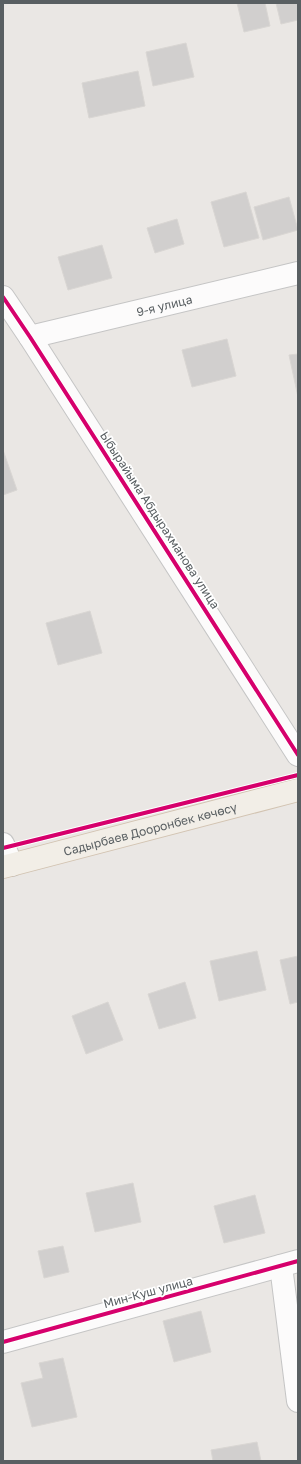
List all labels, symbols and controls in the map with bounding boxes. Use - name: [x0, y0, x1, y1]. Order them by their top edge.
- street label: 9-я улица: [135, 291, 194, 319]
- street label: Ыбырайыма Абдырахманова улица: [97, 428, 223, 612]
- street label: Садырбаев Дооронбек көчөсү: [62, 799, 239, 858]
- street label: Мин-Куш улица: [102, 1273, 194, 1311]

